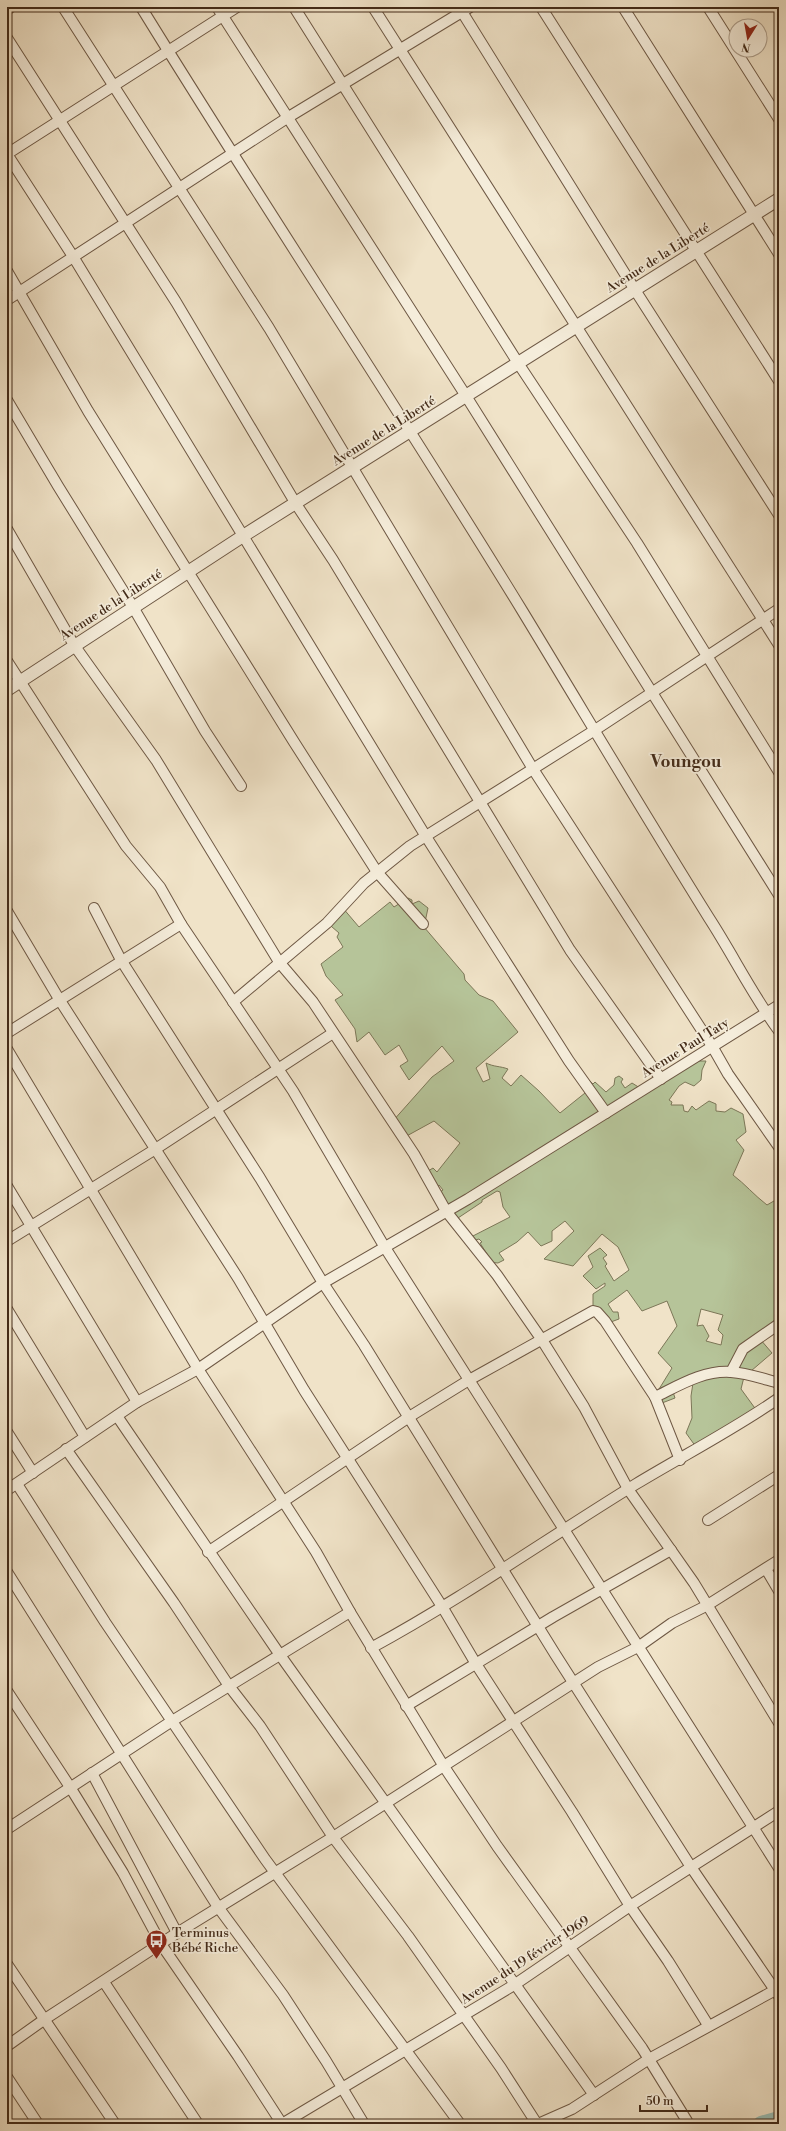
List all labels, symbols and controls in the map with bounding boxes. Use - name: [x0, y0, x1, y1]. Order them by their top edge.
- north arrow: [728, 18, 768, 58]
- text: N: [740, 39, 752, 55]
- street label: Avenue de la Liberté: [602, 219, 713, 297]
- street label: Avenue de la Liberté: [328, 392, 439, 470]
- street label: Avenue de la Liberté: [56, 566, 166, 645]
- district label: Voungou: [650, 751, 722, 773]
- street label: Avenue Paul Taty: [637, 1014, 732, 1082]
- street label: Avenue du 19 février 1969: [457, 1912, 592, 2008]
- place label: Terminus Bébé Riche: [171, 1925, 239, 1956]
- bus stop icon: Terminus Bébé Riche: [143, 1927, 169, 1960]
- scale bar: [640, 2087, 707, 2113]
- text: 50 m: [646, 2094, 674, 2109]

